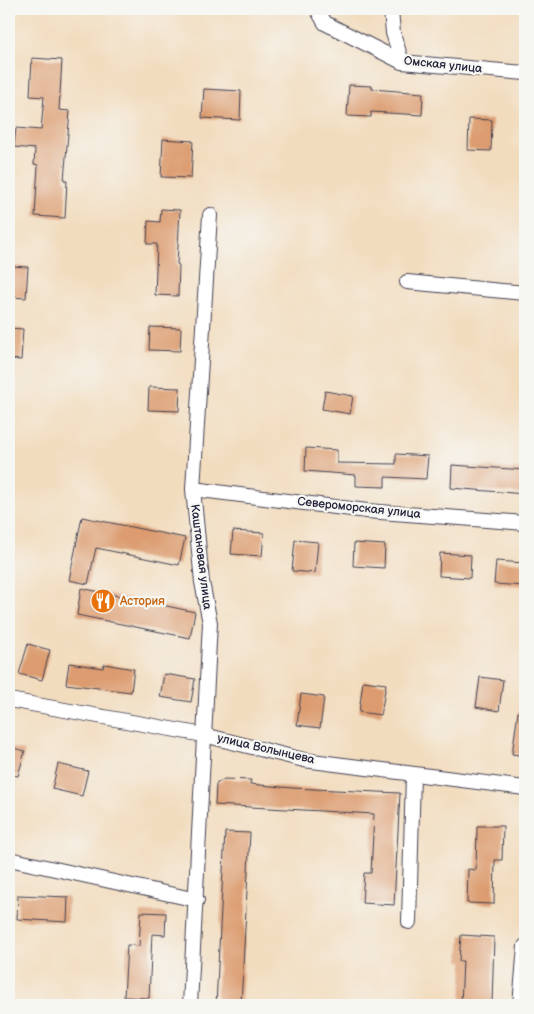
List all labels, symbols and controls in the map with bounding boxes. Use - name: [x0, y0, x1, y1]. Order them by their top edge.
- street label: Омская улица: [403, 53, 483, 77]
- street label: Североморская улица: [297, 494, 421, 522]
- street label: Каштановая улица: [187, 503, 215, 611]
- restaurant icon: Астория: [90, 588, 116, 614]
- place label: Астория: [119, 594, 165, 609]
- street label: улица Волынцева: [216, 730, 316, 768]

